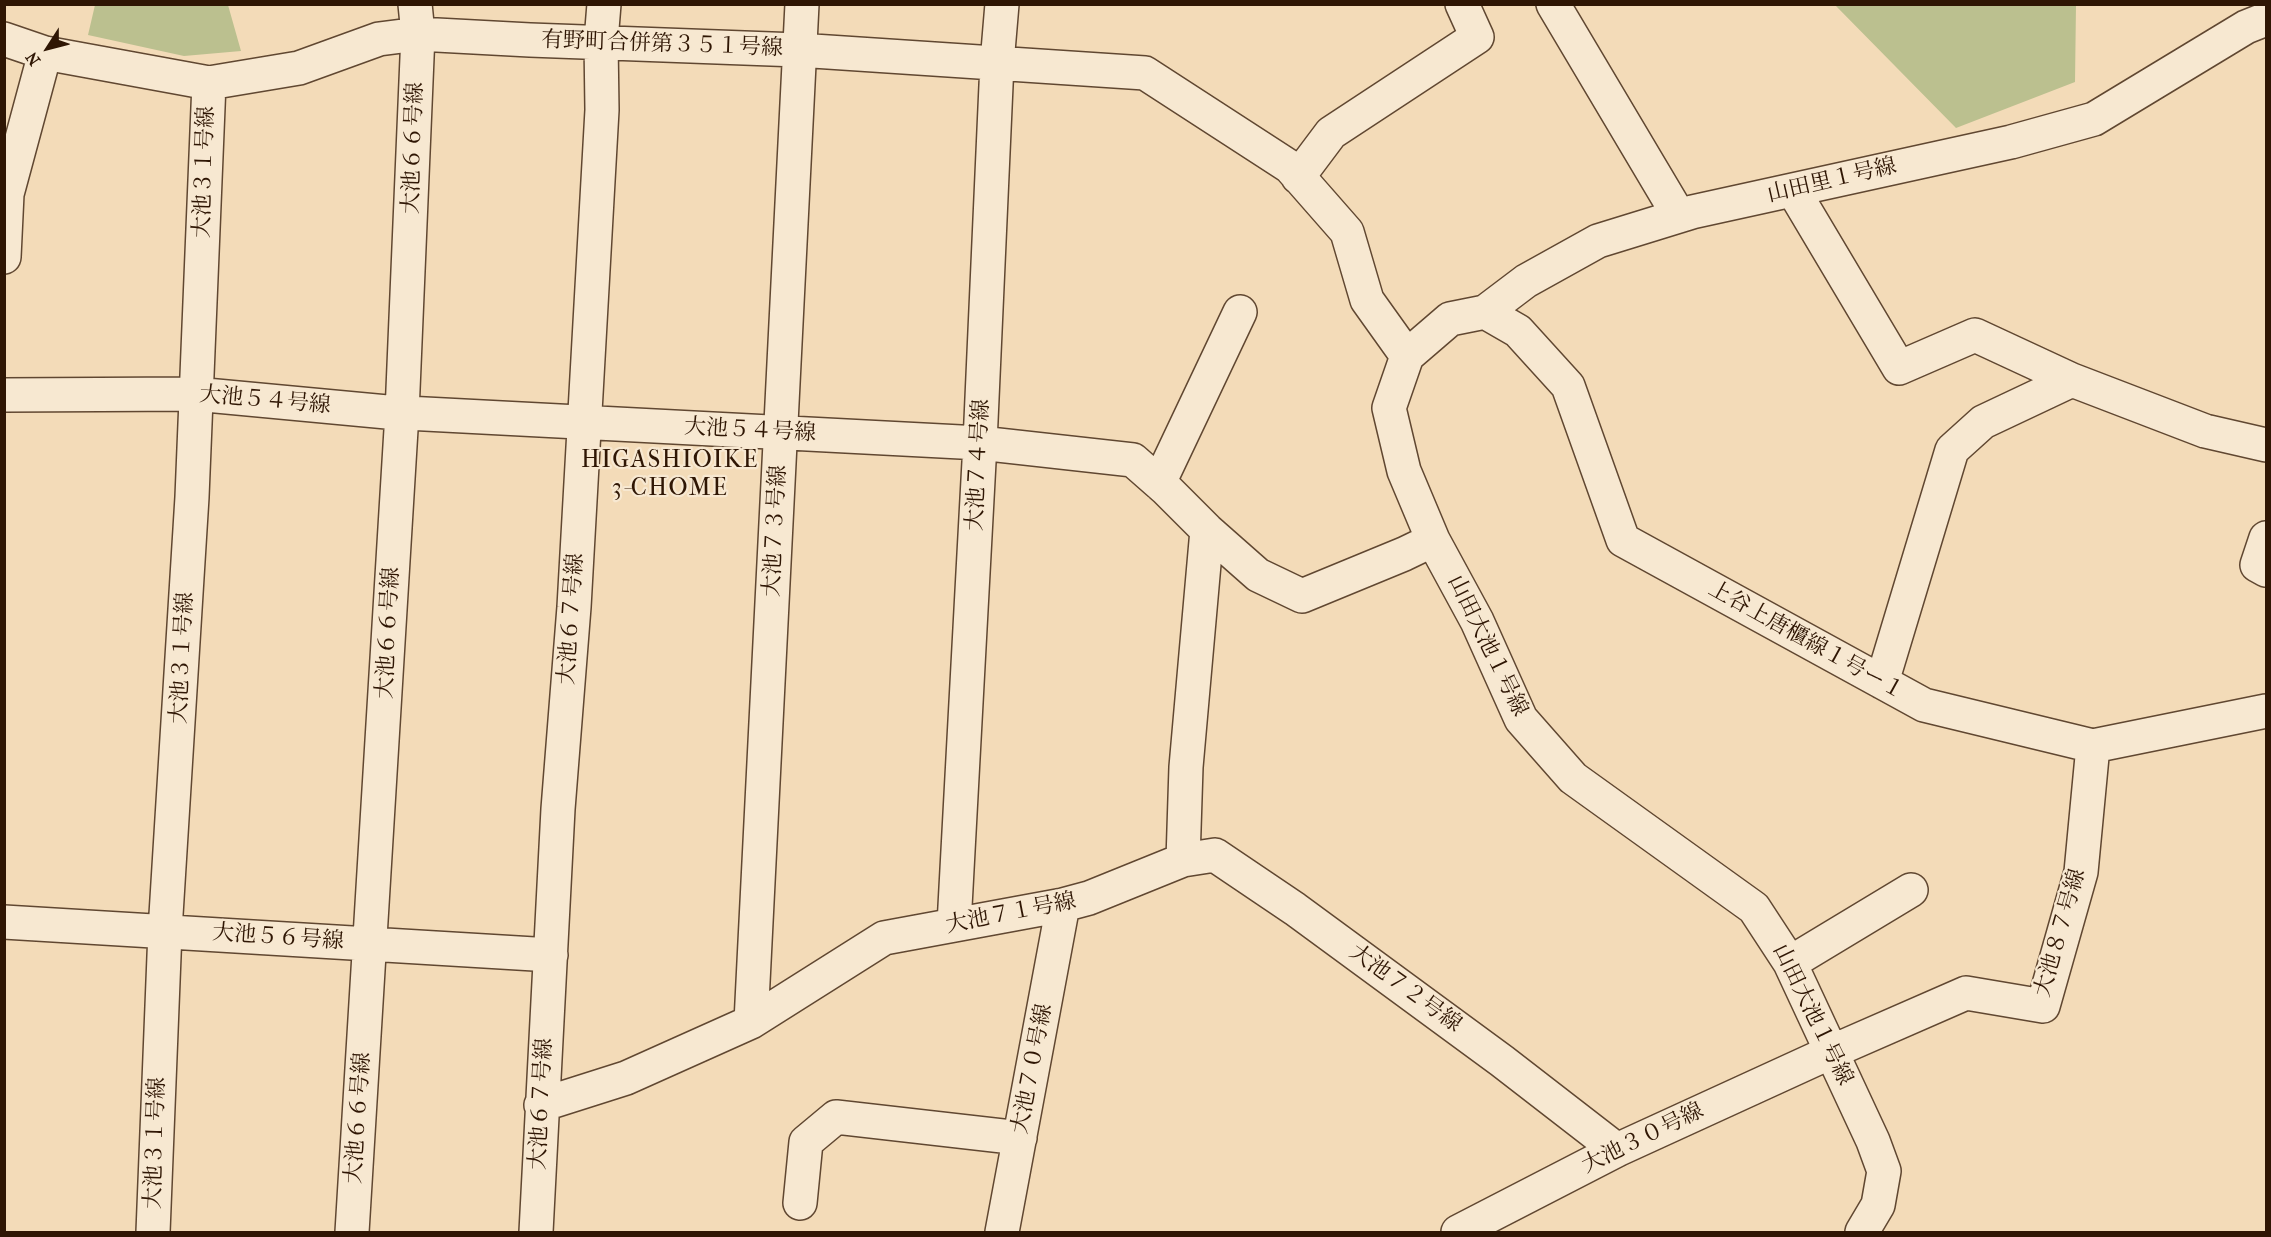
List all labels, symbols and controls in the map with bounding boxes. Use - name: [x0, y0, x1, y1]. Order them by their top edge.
- north arrow: [18, 18, 78, 78]
- street label: 有野町合併第３５１号線: [541, 28, 783, 62]
- text: N: [22, 48, 44, 69]
- street label: 大池６６号線: [399, 82, 429, 214]
- street label: 大池３１号線: [190, 106, 220, 238]
- street label: 山田里１号線: [1765, 153, 1899, 209]
- street label: 大池５４号線: [198, 382, 332, 420]
- street label: 大池７４号線: [962, 398, 996, 532]
- street label: 大池５４号線: [683, 414, 817, 448]
- district label: HIGASHIOIKE 3-CHOME: [581, 447, 759, 503]
- street label: 大池７３号線: [759, 464, 793, 598]
- street label: 大池６７号線: [554, 552, 590, 686]
- street label: 大池６６号線: [372, 566, 406, 700]
- street label: 山田大池１号線: [1441, 571, 1533, 721]
- street label: 上谷上唐櫃線１号ー１: [1703, 576, 1909, 706]
- street label: 大池３１号線: [166, 591, 200, 725]
- street label: 大池８７号線: [2030, 866, 2092, 1000]
- street label: 大池７１号線: [944, 888, 1078, 940]
- street label: 大池５６号線: [211, 920, 345, 956]
- street label: 大池７２号線: [1344, 940, 1466, 1038]
- street label: 山田大池１号線: [1766, 940, 1858, 1090]
- street label: 大池７０号線: [1007, 1002, 1059, 1136]
- street label: 大池６７号線: [525, 1037, 559, 1171]
- street label: 大池６６号線: [341, 1051, 377, 1185]
- street label: 大池３１号線: [141, 1077, 171, 1209]
- street label: 大池３０号線: [1578, 1098, 1708, 1180]

